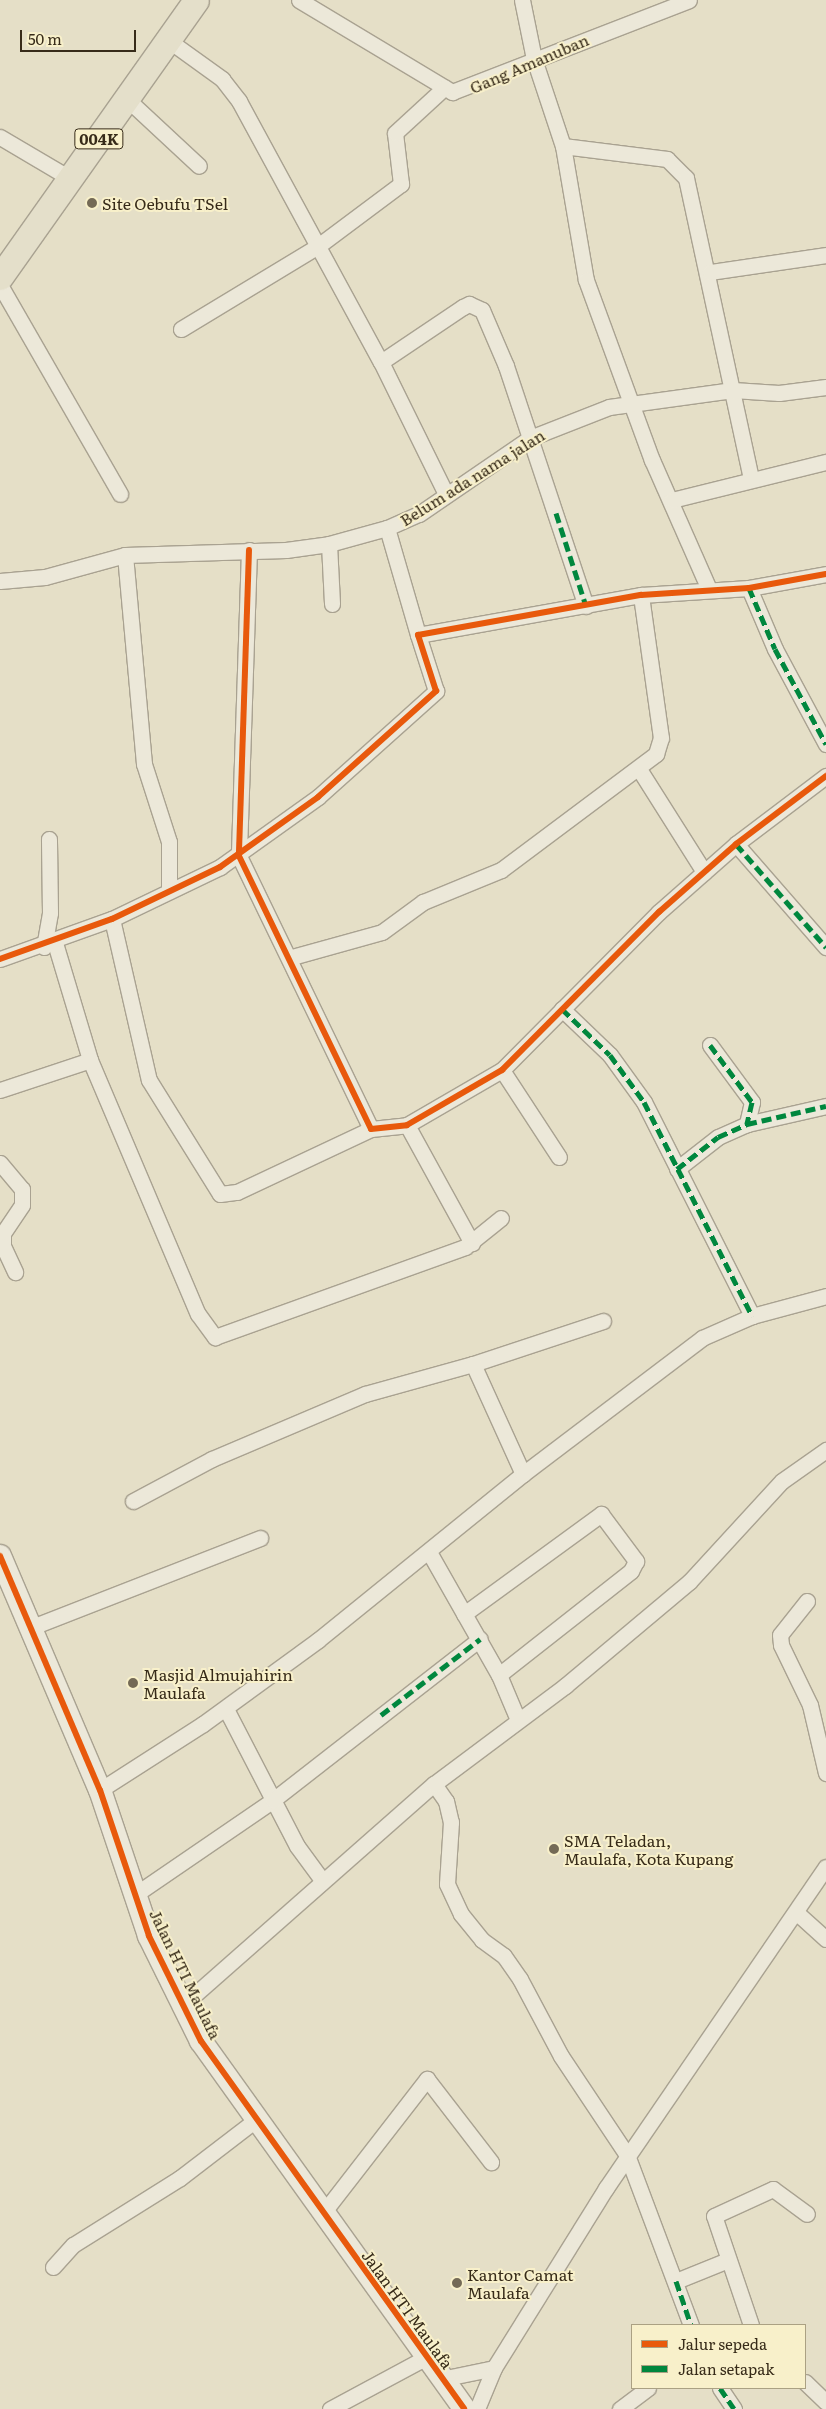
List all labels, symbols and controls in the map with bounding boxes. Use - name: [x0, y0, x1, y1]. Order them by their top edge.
- scale bar: [22, 20, 139, 52]
- text: 50 m: [28, 27, 62, 50]
- street label: Gang Amanuban: [467, 29, 591, 97]
- road number: 004K: [74, 126, 124, 152]
- place label: Site Oebufu TSel: [102, 193, 228, 213]
- marker: Site Oebufu TSel: [86, 197, 98, 209]
- street label: Belum ada nama jalan: [396, 425, 548, 529]
- place label: Masjid Almujahirin Maulafa: [143, 1664, 293, 1702]
- marker: Masjid Almujahirin Maulafa: [127, 1677, 139, 1689]
- place label: SMA Teladan, Maulafa, Kota Kupang: [564, 1830, 734, 1868]
- marker: SMA Teladan, Maulafa, Kota Kupang: [548, 1843, 560, 1855]
- street label: Jalan HTI Maulafa: [146, 1906, 226, 2042]
- street label: Jalan HTI Maulafa: [358, 2246, 458, 2372]
- place label: Kantor Camat Maulafa: [467, 2264, 573, 2302]
- marker: Kantor Camat Maulafa: [451, 2277, 463, 2289]
- legend: [631, 2324, 806, 2389]
- text: Jalur sepeda: [678, 2332, 767, 2355]
- text: Jalan setapak: [678, 2357, 774, 2380]

